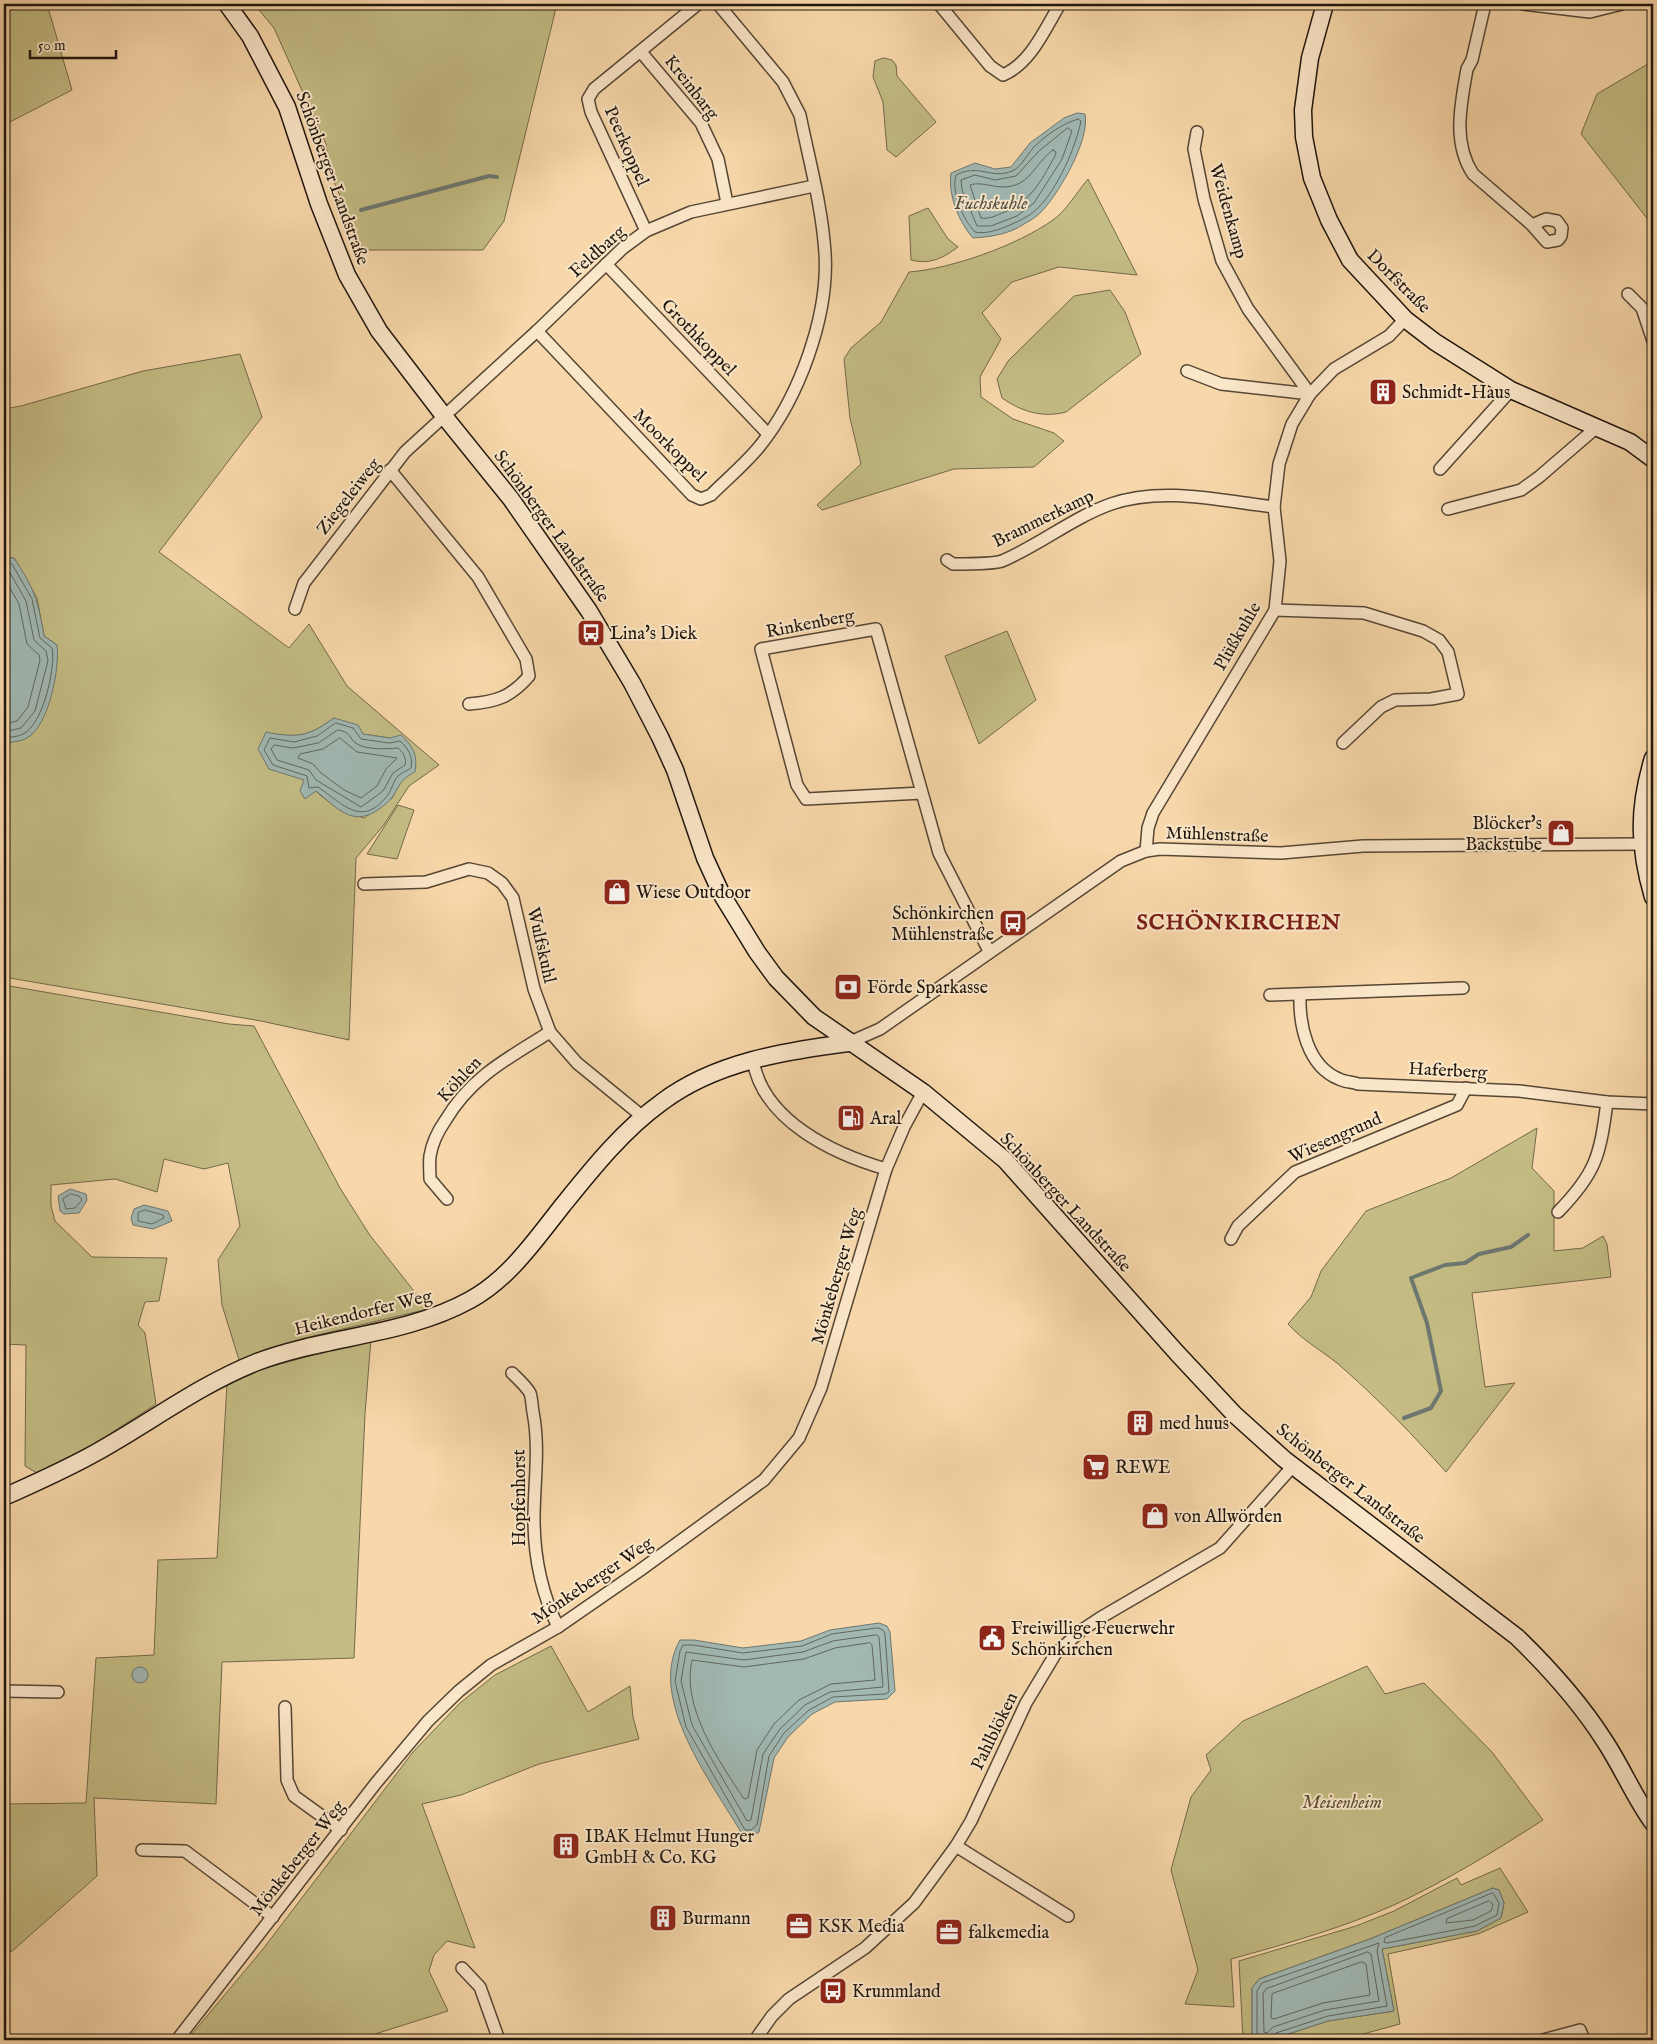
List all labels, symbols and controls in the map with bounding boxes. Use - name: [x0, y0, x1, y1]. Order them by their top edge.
- scale bar: [30, 28, 116, 60]
- text: 50 m: [38, 36, 66, 55]
- street label: Kreinbarg: [658, 51, 723, 125]
- street label: Schönberger Landstraße: [290, 89, 374, 268]
- street label: Peerkoppel: [598, 103, 653, 190]
- street label: Weidenkamp: [1203, 161, 1252, 262]
- water label: Fuchskuhle: [954, 192, 1028, 216]
- street label: Feldbarg: [565, 221, 631, 283]
- street label: Dorfstraße: [1361, 245, 1435, 319]
- street label: Grothkoppel: [656, 295, 740, 381]
- building icon: Schmidt-Haus: [1368, 377, 1398, 407]
- place label: Schmidt-Haus: [1402, 382, 1510, 405]
- street label: Moorkoppel: [627, 405, 711, 488]
- street label: Schönberger Landstraße: [488, 446, 614, 608]
- street label: Ziegeleiweg: [312, 454, 386, 540]
- street label: Brammerkamp: [989, 485, 1098, 554]
- street label: Plüßkuhle: [1209, 598, 1267, 675]
- street label: Rinkenberg: [764, 605, 857, 644]
- bus stop icon: Lina's Diek: [576, 618, 606, 648]
- place label: Lina's Diek: [610, 623, 698, 646]
- place label: Blöcker's Backstube: [1465, 813, 1542, 857]
- shop icon: Blöcker's Backstube: [1546, 818, 1576, 848]
- street label: Mühlenstraße: [1165, 822, 1269, 849]
- shop icon: Wiese Outdoor: [602, 877, 632, 907]
- place label: Wiese Outdoor: [636, 882, 751, 905]
- place label: Schönkirchen Mühlenstraße: [891, 903, 994, 947]
- street label: Wulfskuhl: [521, 905, 560, 986]
- bus stop icon: Schönkirchen Mühlenstraße: [998, 908, 1028, 938]
- district label: SCHÖNKIRCHEN: [1136, 909, 1342, 937]
- bank icon: Förde Sparkasse: [833, 972, 863, 1002]
- place label: Förde Sparkasse: [867, 977, 988, 1000]
- street label: Köhlen: [433, 1052, 487, 1108]
- street label: Haferberg: [1408, 1058, 1488, 1085]
- fuel station icon: Aral: [836, 1103, 866, 1133]
- place label: Aral: [869, 1108, 902, 1131]
- street label: Wiesengrund: [1286, 1108, 1386, 1169]
- street label: Schönberger Landstraße: [994, 1128, 1136, 1278]
- street label: Mönkeberger Weg: [807, 1205, 868, 1347]
- street label: Heikendorfer Weg: [292, 1285, 435, 1342]
- building icon: med huus: [1125, 1408, 1155, 1438]
- place label: med huus: [1159, 1413, 1229, 1436]
- street label: Schönberger Landstraße: [1271, 1419, 1429, 1550]
- street label: Hopfenhorst: [509, 1449, 532, 1547]
- supermarket icon: REWE: [1081, 1452, 1111, 1482]
- place label: REWE: [1115, 1457, 1171, 1480]
- shop icon: von Allwörden: [1140, 1501, 1170, 1531]
- place label: von Allwörden: [1174, 1506, 1282, 1529]
- street label: Mönkeberger Weg: [528, 1532, 658, 1630]
- place label: Freiwillige Feuerwehr Schönkirchen: [1011, 1618, 1175, 1662]
- public building icon: Freiwillige Feuerwehr Schönkirchen: [977, 1623, 1007, 1653]
- street label: Pahlblöken: [967, 1689, 1024, 1774]
- park label: Meisenheim: [1302, 1792, 1382, 1815]
- street label: Mönkeberger Weg: [246, 1796, 351, 1922]
- place label: IBAK Helmut Hunger GmbH & Co. KG: [585, 1826, 755, 1870]
- building icon: IBAK Helmut Hunger GmbH & Co. KG: [551, 1831, 581, 1861]
- building icon: Burmann: [648, 1903, 678, 1933]
- place label: Burmann: [682, 1908, 751, 1931]
- office icon: KSK Media: [784, 1911, 814, 1941]
- place label: KSK Media: [818, 1916, 905, 1939]
- office icon: falkemedia: [934, 1917, 964, 1947]
- place label: falkemedia: [968, 1922, 1050, 1945]
- bus stop icon: Krummland: [818, 1976, 848, 2006]
- place label: Krummland: [852, 1981, 941, 2004]

